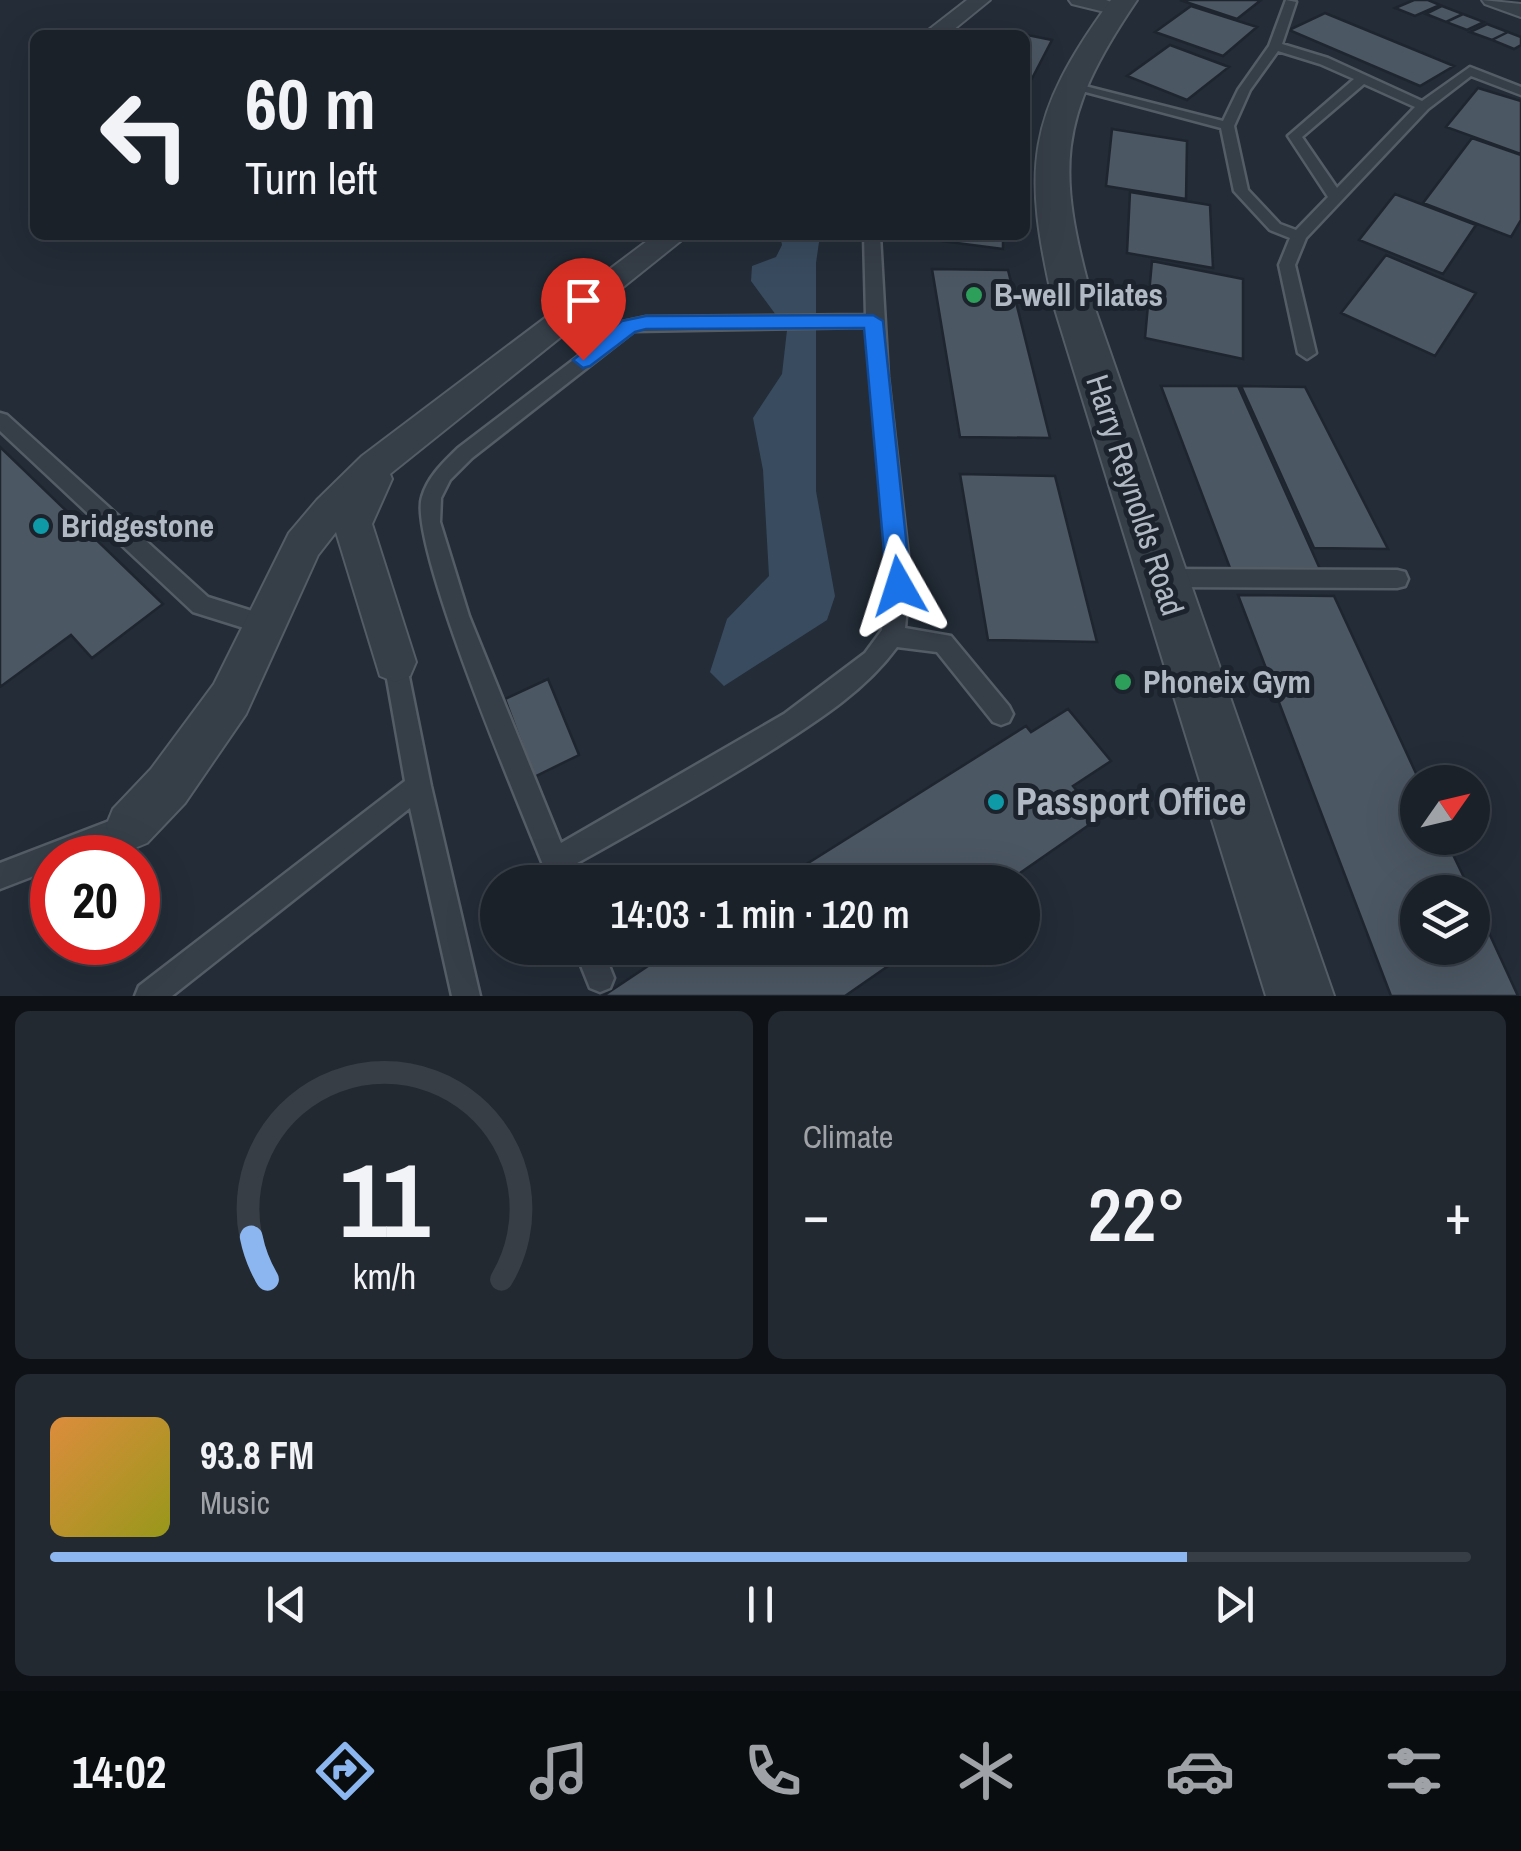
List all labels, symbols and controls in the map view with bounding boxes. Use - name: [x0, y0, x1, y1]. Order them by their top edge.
- text: 60 m: [245, 57, 376, 151]
- icon: left: [80, 70, 210, 200]
- text: Turn left: [245, 147, 377, 208]
- pin: [541, 258, 626, 361]
- icon: arrive: [556, 273, 611, 328]
- place label: B-well Pilates: [994, 273, 1163, 316]
- marker: B-well Pilates: [963, 284, 985, 306]
- street label: Harry Reynolds Road: [1076, 369, 1195, 621]
- place label: Bridgestone: [61, 504, 214, 547]
- marker: Bridgestone: [30, 515, 52, 537]
- position arrow: [847, 534, 951, 638]
- place label: Phoneix Gym: [1143, 660, 1311, 703]
- marker: Phoneix Gym: [1112, 671, 1134, 693]
- north arrow: [1400, 765, 1490, 855]
- map controls: [1400, 765, 1490, 965]
- place label: Passport Office: [1016, 776, 1246, 827]
- marker: Passport Office: [985, 791, 1007, 813]
- speed limit sign: 20: [30, 835, 160, 965]
- button: layers: [1400, 875, 1490, 965]
- text: 14:03 · 1 min · 120 m: [610, 889, 910, 940]
- text: Climate: [803, 1115, 893, 1158]
- text: 11: [339, 1129, 430, 1269]
- text: 22°: [1088, 1163, 1186, 1264]
- text: −: [803, 1177, 829, 1251]
- text: +: [1445, 1177, 1471, 1251]
- text: km/h: [352, 1252, 416, 1300]
- text: 93.8 FM: [200, 1430, 314, 1481]
- text: Music: [200, 1481, 270, 1524]
- icon: previous: [259, 1577, 314, 1632]
- icon: pause: [733, 1577, 788, 1632]
- icon: next: [1207, 1577, 1262, 1632]
- icon: directions: [310, 1736, 380, 1806]
- icon: music: [524, 1736, 594, 1806]
- icon: phone: [738, 1736, 808, 1806]
- icon: climate: [951, 1736, 1021, 1806]
- icon: car: [1165, 1736, 1235, 1806]
- icon: filters: [1379, 1736, 1449, 1806]
- text: 14:02: [72, 1741, 166, 1802]

